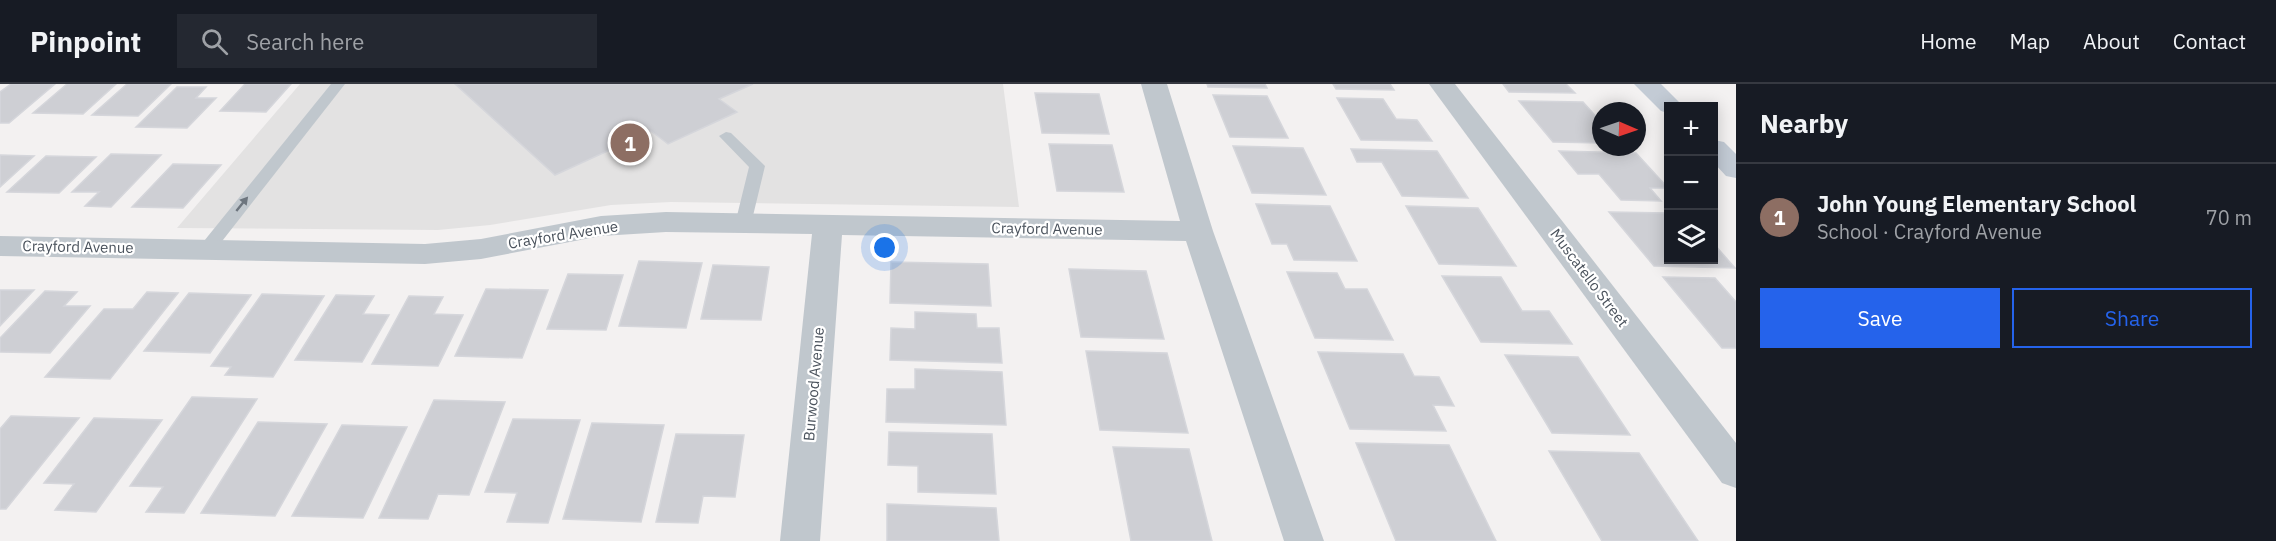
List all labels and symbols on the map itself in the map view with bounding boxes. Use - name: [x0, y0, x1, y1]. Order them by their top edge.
- north arrow: [1592, 102, 1646, 156]
- pin: 1: [610, 120, 650, 166]
- one-way arrow: [236, 196, 249, 212]
- street label: Crayford Avenue: [507, 216, 619, 253]
- street label: Crayford Avenue: [991, 218, 1103, 239]
- street label: Muscatello Street: [1546, 225, 1633, 331]
- your location: [870, 233, 899, 262]
- street label: Crayford Avenue: [22, 236, 134, 257]
- street label: Burwood Avenue: [799, 326, 828, 442]

